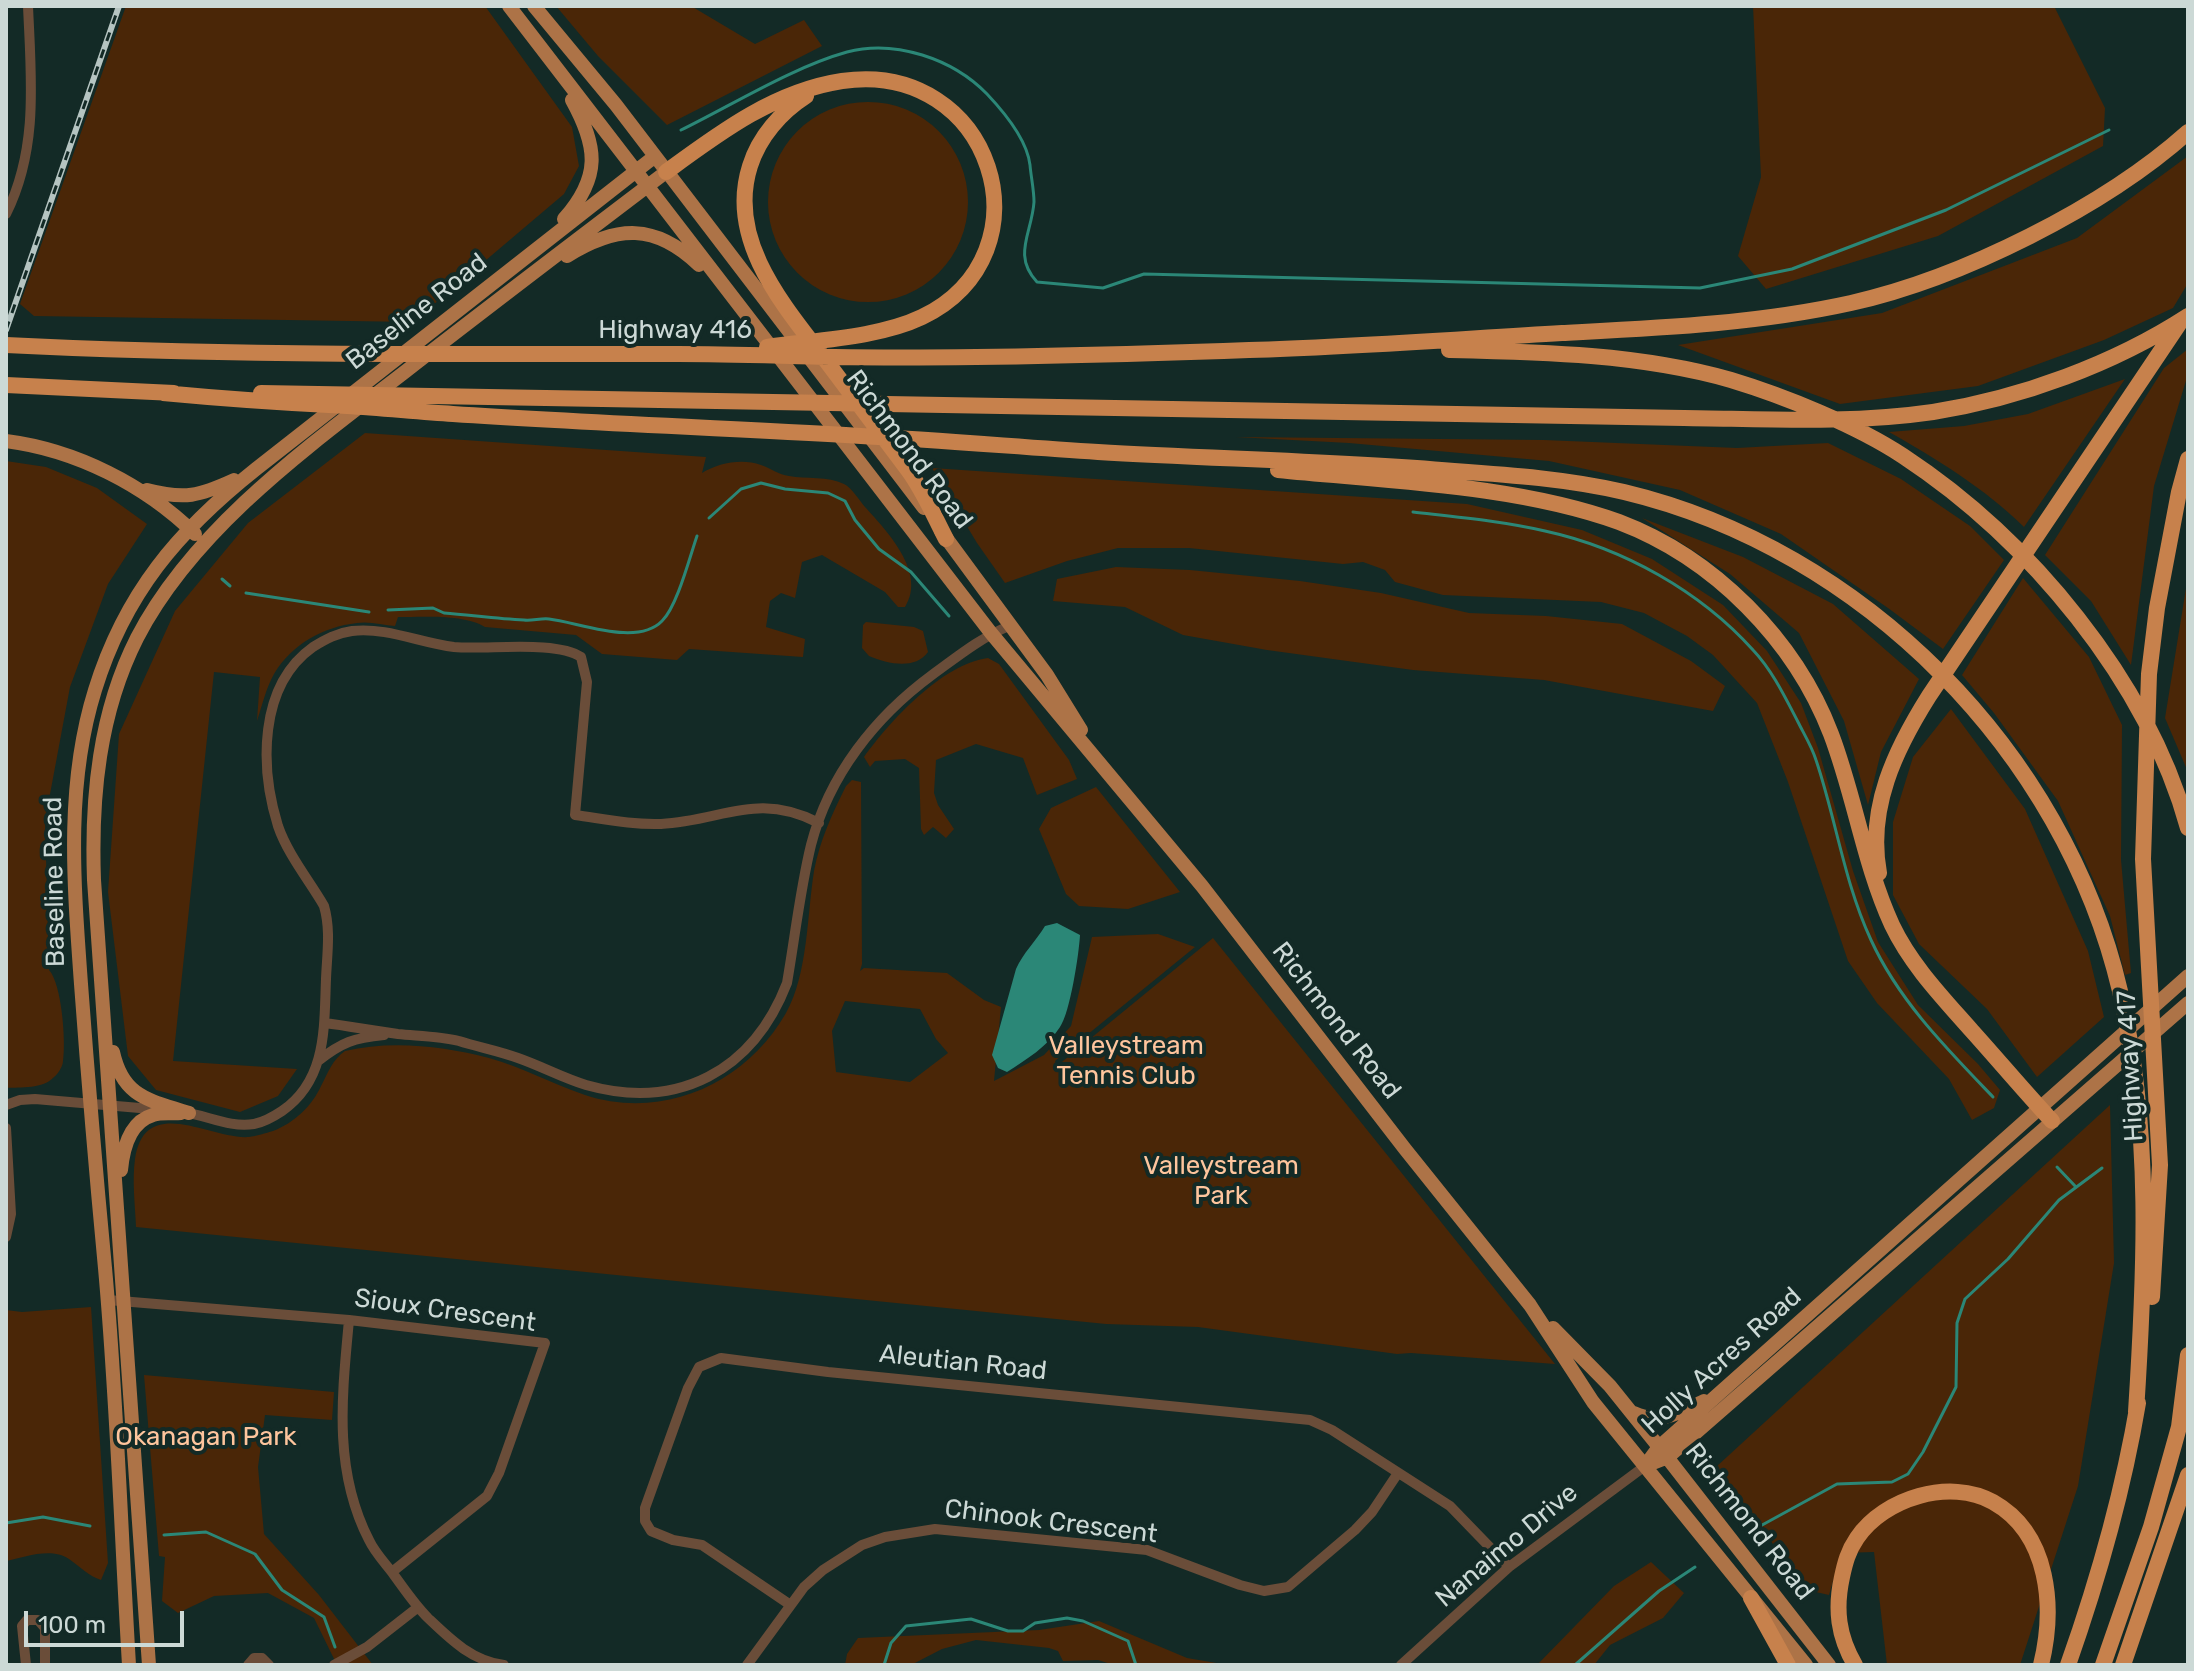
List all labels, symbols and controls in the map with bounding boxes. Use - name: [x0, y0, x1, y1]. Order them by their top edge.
- street label: Baseline Road: [340, 247, 494, 377]
- street label: Highway 416: [598, 314, 752, 346]
- street label: Richmond Road: [839, 364, 979, 536]
- street label: Baseline Road: [38, 797, 72, 967]
- street label: Richmond Road: [1265, 936, 1407, 1106]
- street label: Highway 417: [2111, 990, 2151, 1142]
- park label: Valleystream Tennis Club: [1048, 1030, 1204, 1092]
- park label: Valleystream Park: [1143, 1150, 1299, 1212]
- street label: Holly Acres Road: [1636, 1281, 1808, 1441]
- street label: Sioux Crescent: [352, 1283, 538, 1339]
- street label: Aleutian Road: [878, 1339, 1048, 1387]
- park label: Okanagan Park: [115, 1421, 297, 1453]
- street label: Richmond Road: [1678, 1437, 1820, 1607]
- street label: Nanaimo Drive: [1430, 1478, 1584, 1614]
- street label: Chinook Crescent: [943, 1493, 1159, 1551]
- scale bar: [28, 1595, 188, 1645]
- text: 100 m: [38, 1611, 106, 1639]

